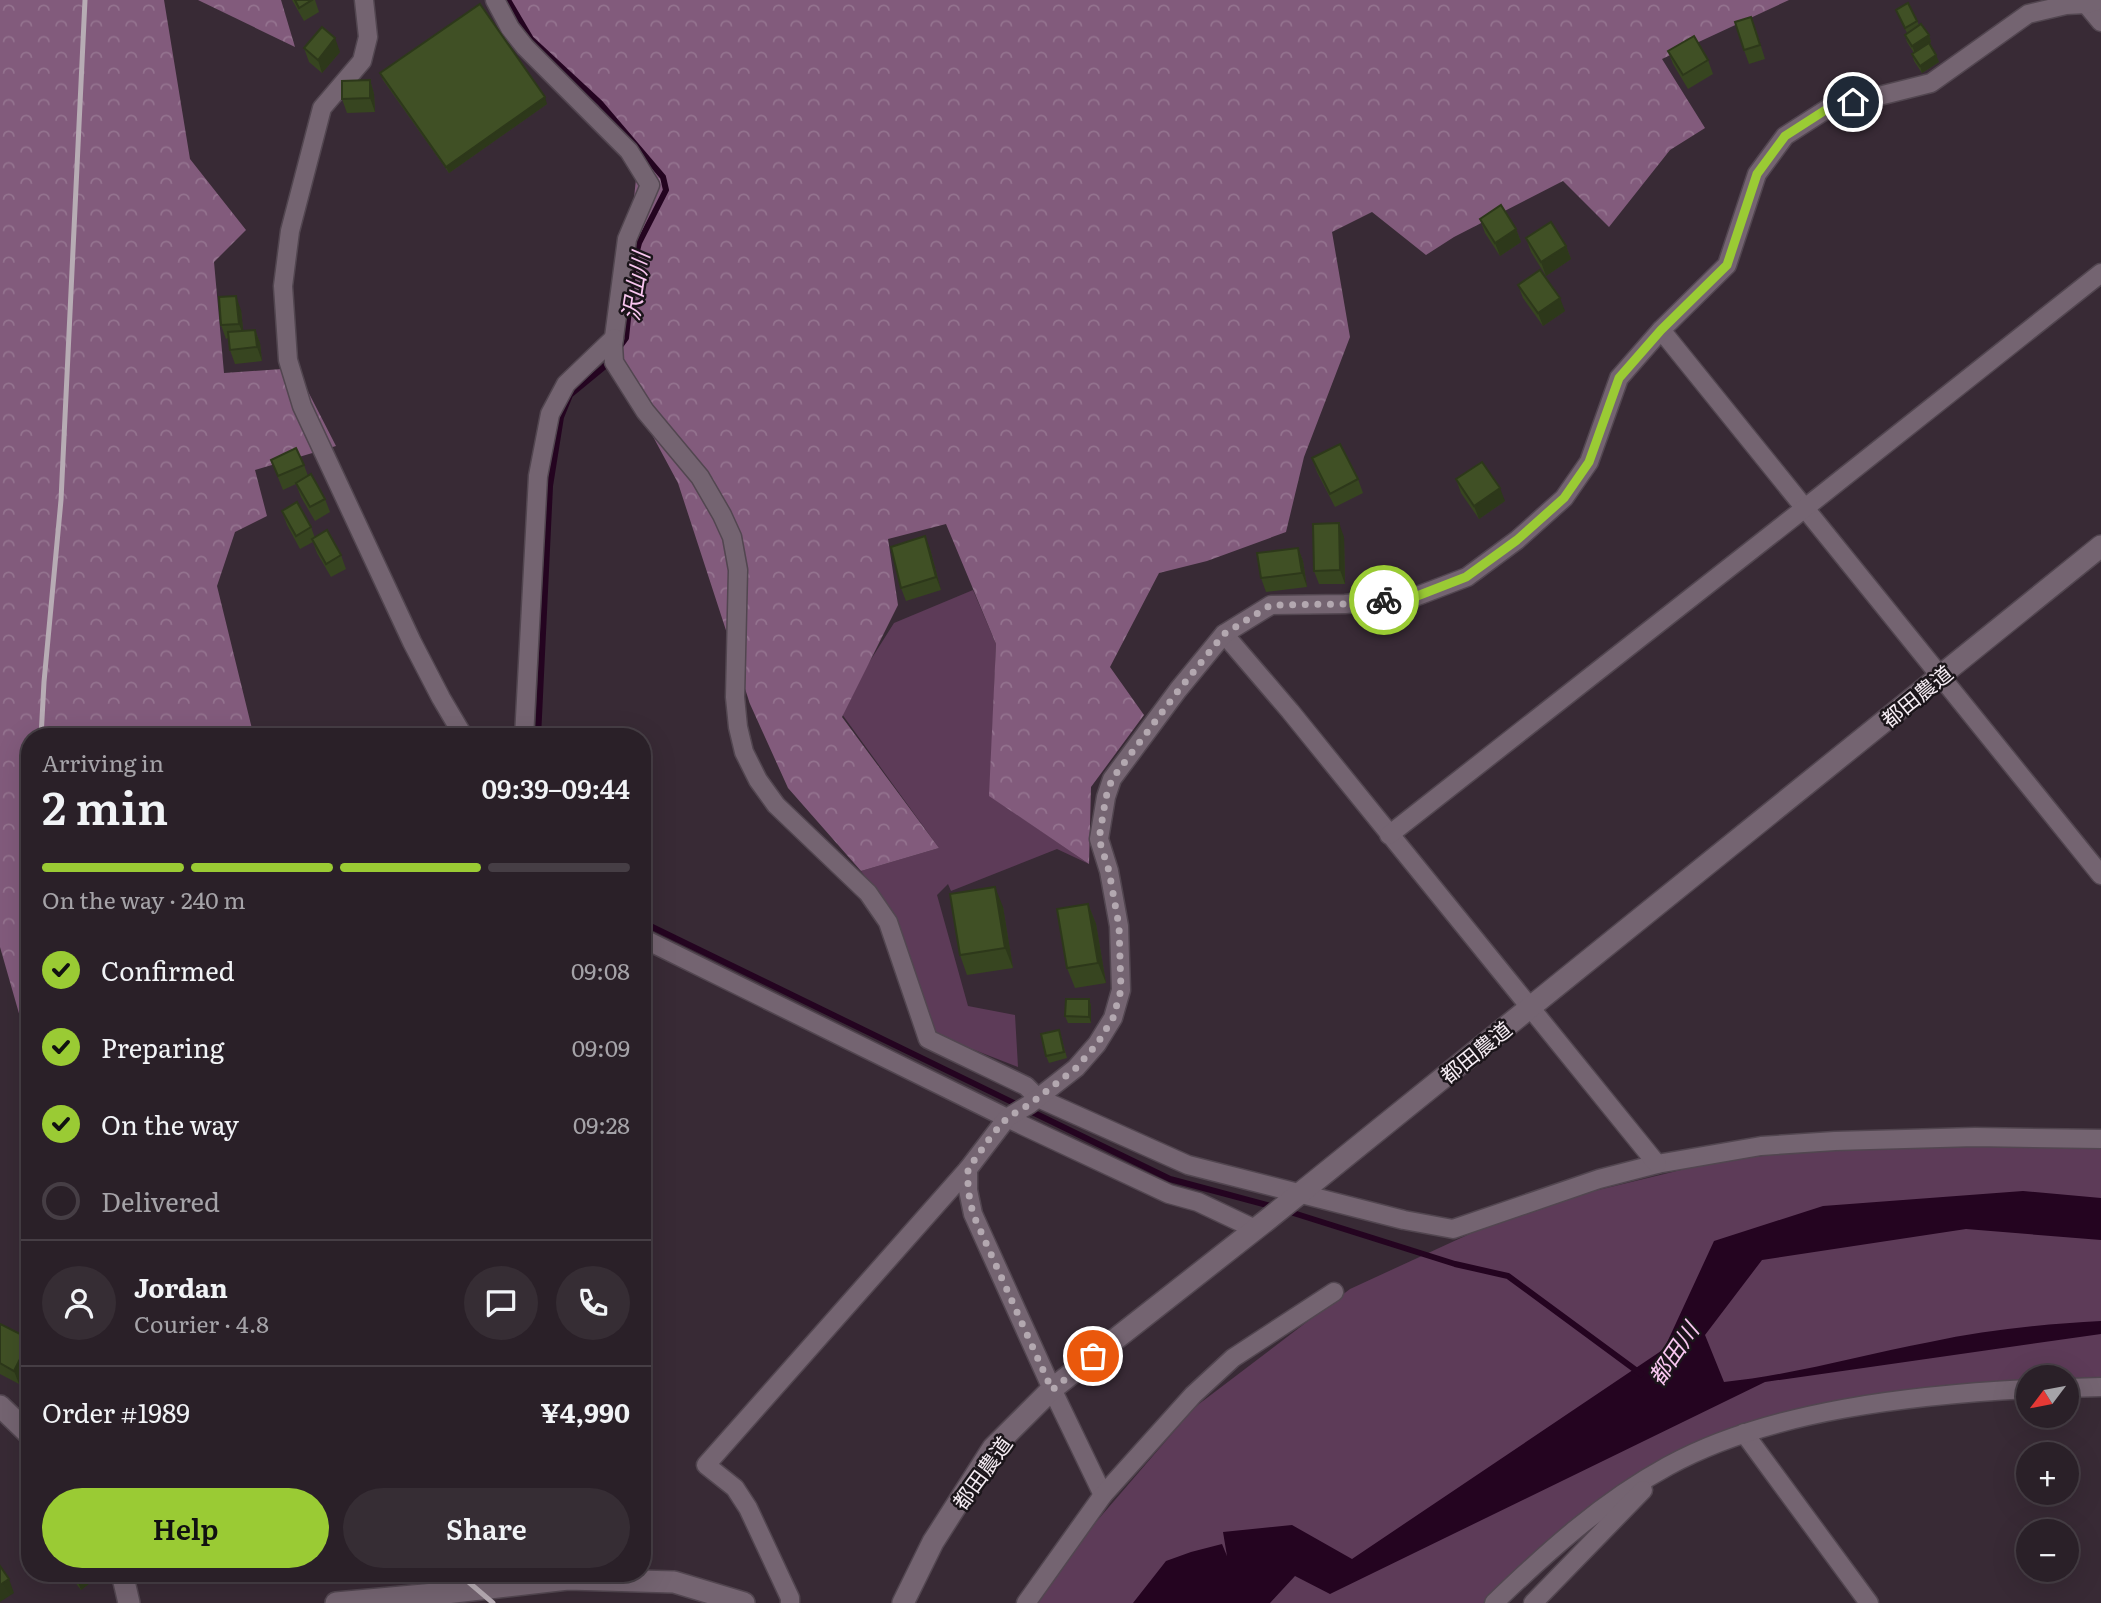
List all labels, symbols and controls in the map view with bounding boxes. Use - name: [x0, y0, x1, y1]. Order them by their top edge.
- pin: [1823, 72, 1883, 132]
- icon: home: [1834, 83, 1872, 121]
- water label: 沢山川: [612, 246, 657, 323]
- courier: [1349, 565, 1419, 635]
- icon: bike: [1365, 581, 1403, 619]
- street label: 都田農道: [1874, 657, 1958, 733]
- text: Arriving in: [42, 745, 164, 779]
- text: 09:39–09:44: [482, 768, 630, 807]
- text: 2 min: [42, 771, 168, 839]
- text: On the way · 240 m: [42, 882, 246, 916]
- text: Confirmed: [101, 950, 235, 989]
- icon: check: [42, 951, 80, 989]
- text: 09:08: [571, 953, 630, 987]
- street label: 都田農道: [1433, 1013, 1517, 1089]
- text: Preparing: [101, 1027, 224, 1066]
- icon: check: [42, 1028, 80, 1066]
- text: 09:09: [572, 1030, 630, 1064]
- text: On the way: [101, 1104, 239, 1143]
- icon: check: [42, 1105, 80, 1143]
- text: 09:28: [573, 1107, 630, 1141]
- text: Delivered: [101, 1181, 220, 1220]
- button: person: [42, 1266, 116, 1340]
- button: chat: [464, 1266, 538, 1340]
- button: phone: [556, 1266, 630, 1340]
- text: Jordan: [134, 1267, 228, 1306]
- text: Courier · 4.8: [134, 1306, 269, 1340]
- water label: 都田川: [1639, 1312, 1707, 1391]
- pin: [1063, 1326, 1123, 1386]
- icon: bag: [1074, 1337, 1112, 1375]
- north arrow: [2016, 1365, 2079, 1428]
- map controls: [2016, 1365, 2079, 1582]
- text: Order #1989: [42, 1392, 190, 1431]
- text: ¥4,990: [540, 1392, 630, 1431]
- street label: 都田農道: [944, 1429, 1018, 1515]
- button: +: [2016, 1442, 2079, 1505]
- button: Help: [42, 1488, 329, 1568]
- button: Share: [343, 1488, 630, 1568]
- button: −: [2016, 1519, 2079, 1582]

